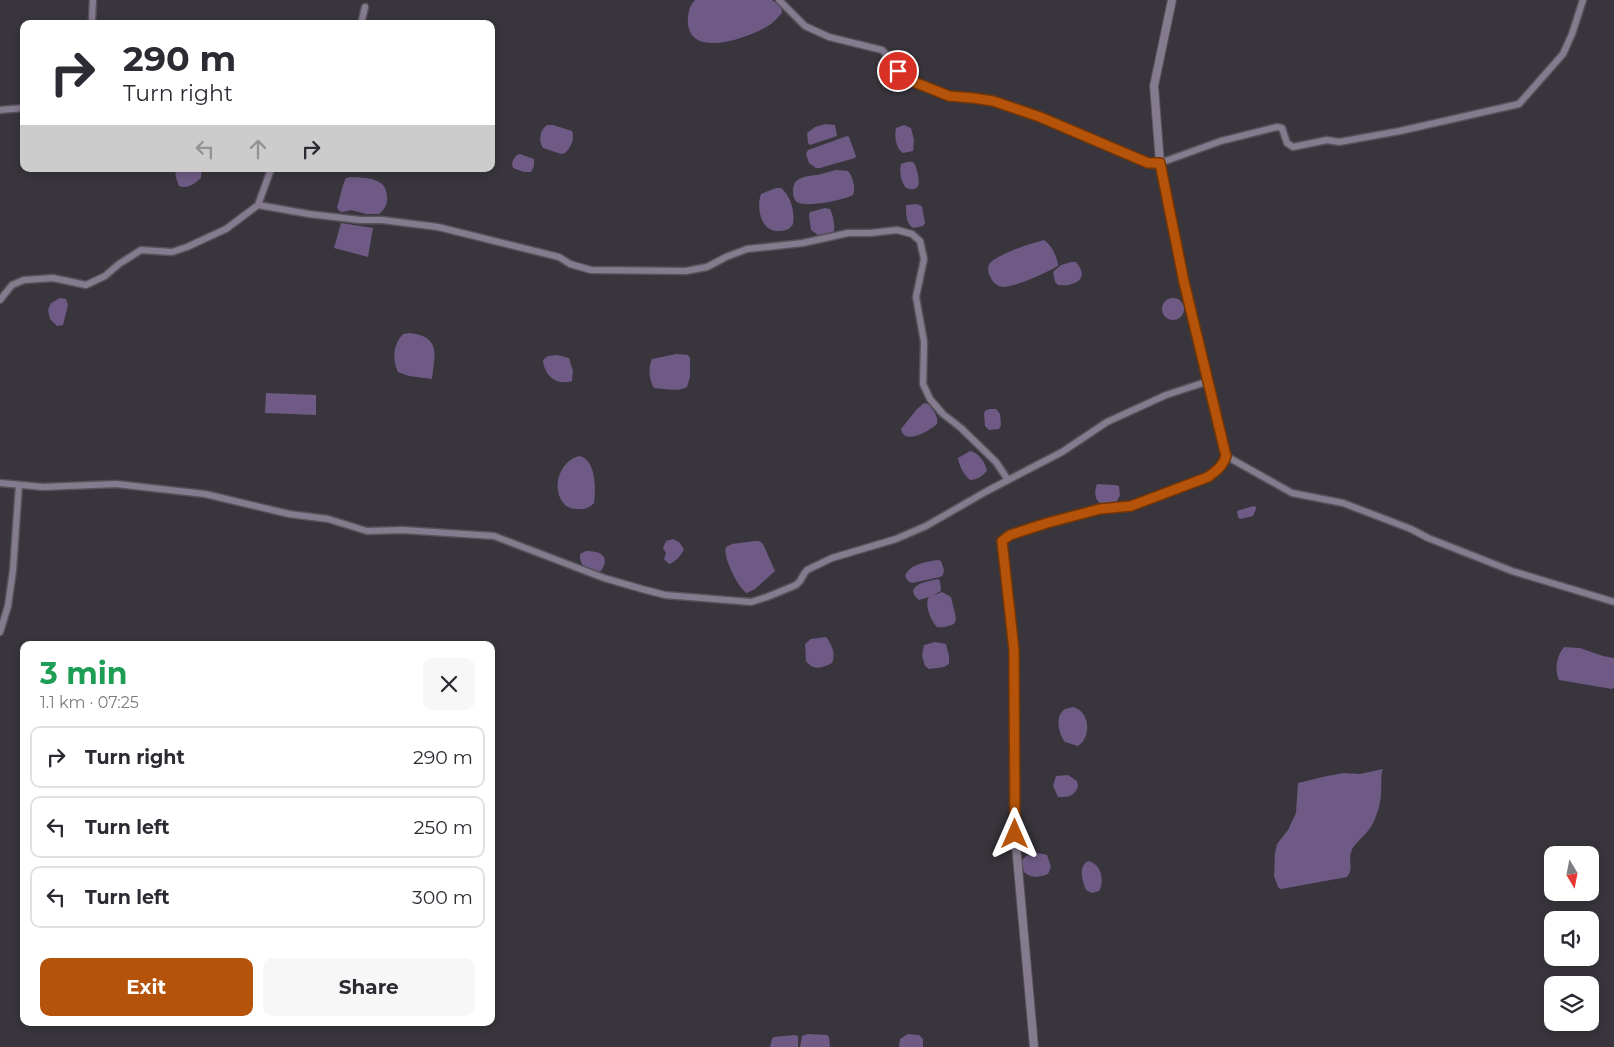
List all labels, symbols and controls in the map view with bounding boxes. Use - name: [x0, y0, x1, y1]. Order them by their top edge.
- text: 290 m: [123, 37, 236, 80]
- icon: right: [40, 40, 105, 105]
- pin: [877, 50, 919, 92]
- icon: arrive: [884, 57, 912, 85]
- text: Turn right: [123, 80, 233, 107]
- icon: left: [191, 135, 219, 163]
- icon: ahead: [244, 135, 272, 163]
- icon: right: [297, 135, 325, 163]
- text: 3 min: [40, 655, 127, 692]
- button: close: [423, 658, 475, 710]
- text: 1.1 km · 07:25: [40, 693, 139, 712]
- icon: right: [42, 743, 70, 771]
- text: Turn right: [85, 746, 185, 769]
- text: 290 m: [413, 746, 473, 769]
- position arrow: [988, 807, 1040, 859]
- icon: left: [42, 813, 70, 841]
- text: Turn left: [85, 816, 170, 839]
- text: 250 m: [414, 816, 473, 839]
- north arrow: [1544, 846, 1599, 901]
- map controls: [1544, 846, 1599, 1031]
- icon: left: [42, 883, 70, 911]
- text: Turn left: [85, 886, 170, 909]
- text: 300 m: [412, 886, 473, 909]
- button: sound: [1544, 911, 1599, 966]
- button: Exit: [40, 958, 253, 1016]
- button: Share: [263, 958, 475, 1016]
- button: layers: [1544, 976, 1599, 1031]

